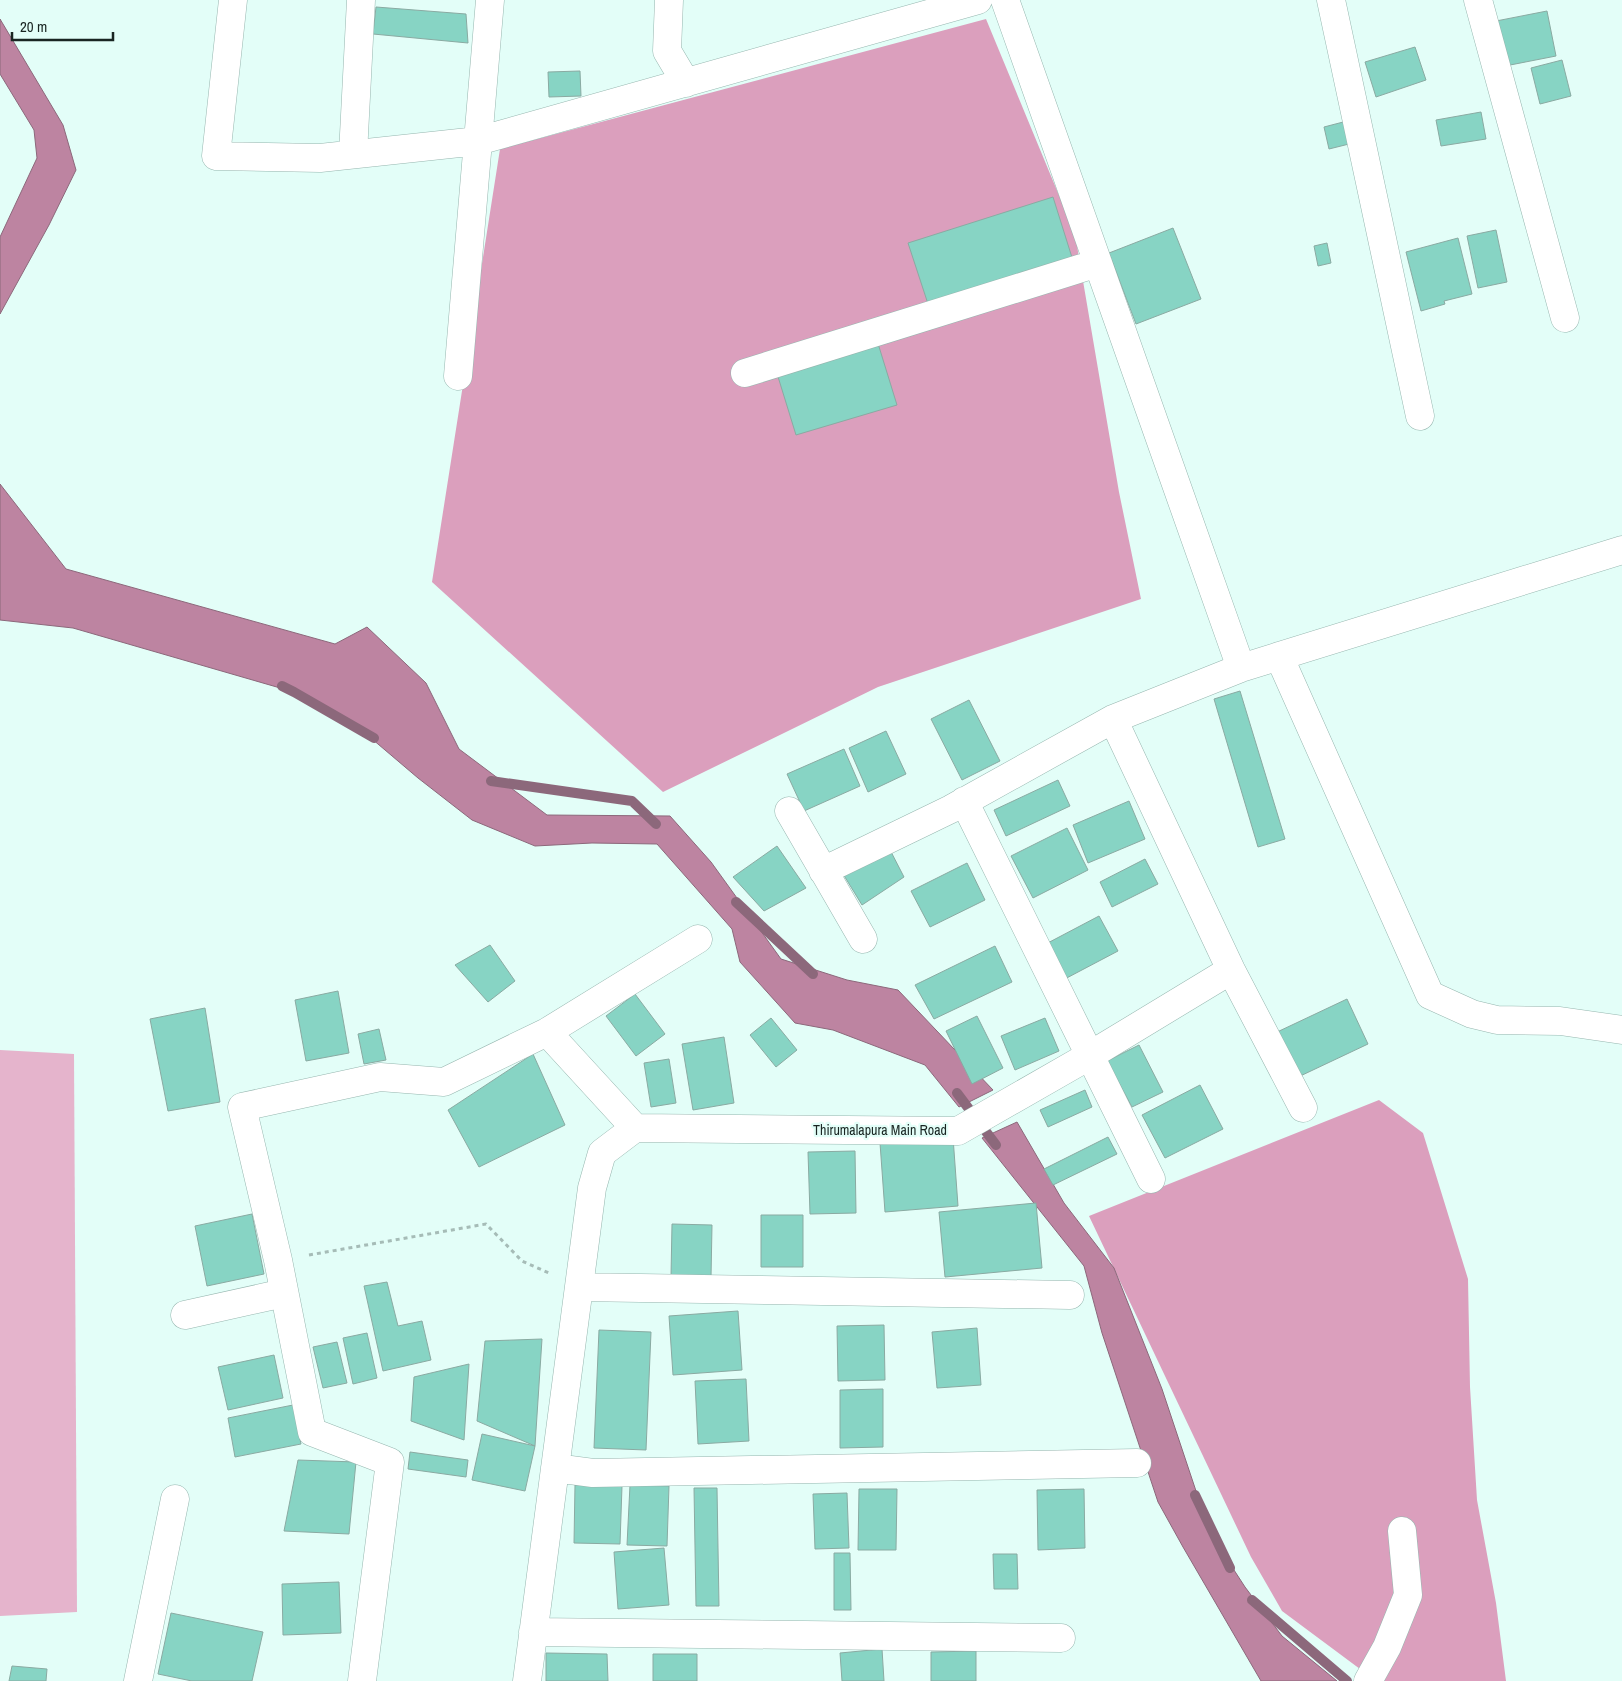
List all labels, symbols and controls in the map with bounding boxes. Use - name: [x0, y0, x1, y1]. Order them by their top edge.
- scale bar: [12, 10, 114, 42]
- text: 20 m: [20, 16, 47, 37]
- street label: Thirumalapura Main Road: [813, 1121, 947, 1139]

